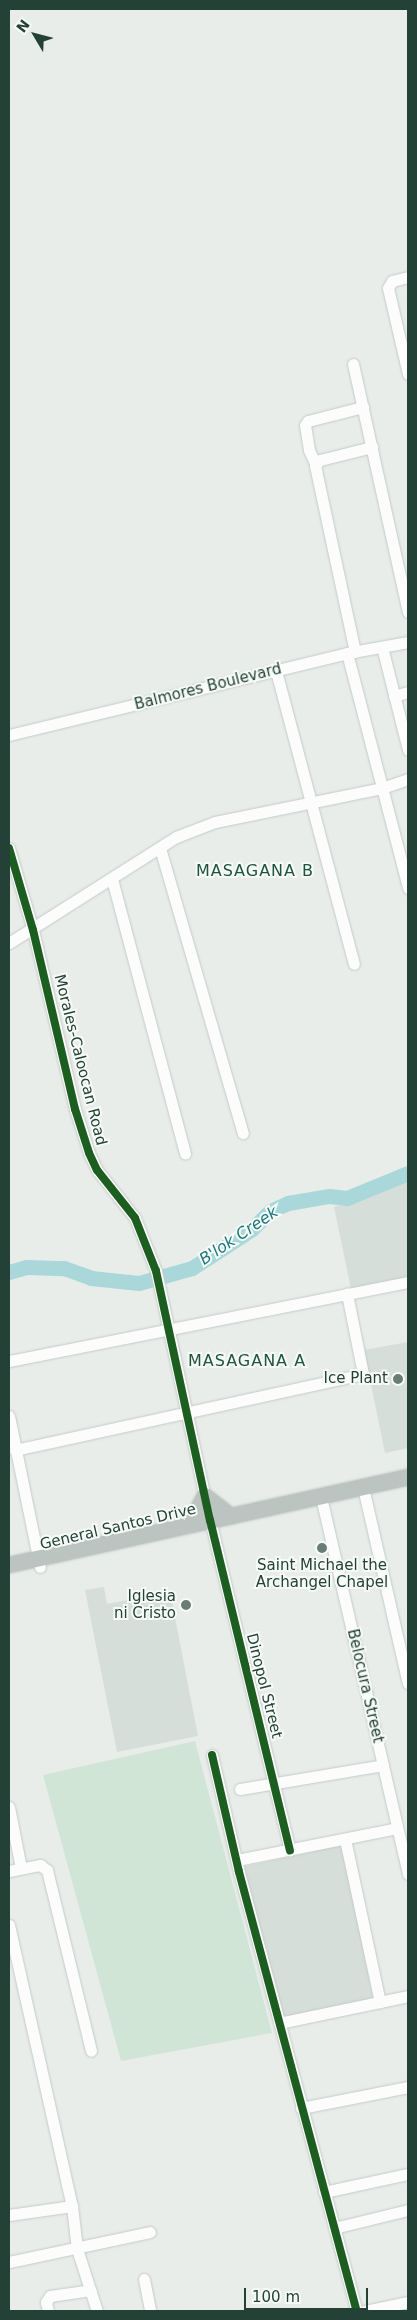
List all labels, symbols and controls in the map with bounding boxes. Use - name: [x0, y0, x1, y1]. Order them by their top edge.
- north arrow: [10, 10, 60, 60]
- text: N: [13, 16, 33, 35]
- street label: Balmores Boulevard: [133, 660, 283, 714]
- district label: MASAGANA B: [195, 861, 315, 881]
- street label: Morales-Caloocan Road: [50, 973, 110, 1147]
- water label: B'lok Creek: [196, 1203, 282, 1269]
- district label: MASAGANA A: [187, 1351, 307, 1371]
- place label: Ice Plant: [324, 1370, 388, 1388]
- marker: Ice Plant: [392, 1373, 404, 1385]
- street label: General Santos Drive: [38, 1500, 198, 1554]
- marker: Saint Michael the Archangel Chapel: [316, 1542, 328, 1554]
- place label: Saint Michael the Archangel Chapel: [256, 1556, 388, 1591]
- place label: Iglesia ni Cristo: [114, 1587, 176, 1622]
- marker: Iglesia ni Cristo: [180, 1599, 192, 1611]
- street label: Belocura Street: [343, 1627, 387, 1745]
- street label: Dinopol Street: [242, 1632, 286, 1740]
- scale bar: [247, 2278, 371, 2310]
- text: 100 m: [252, 2288, 300, 2306]

